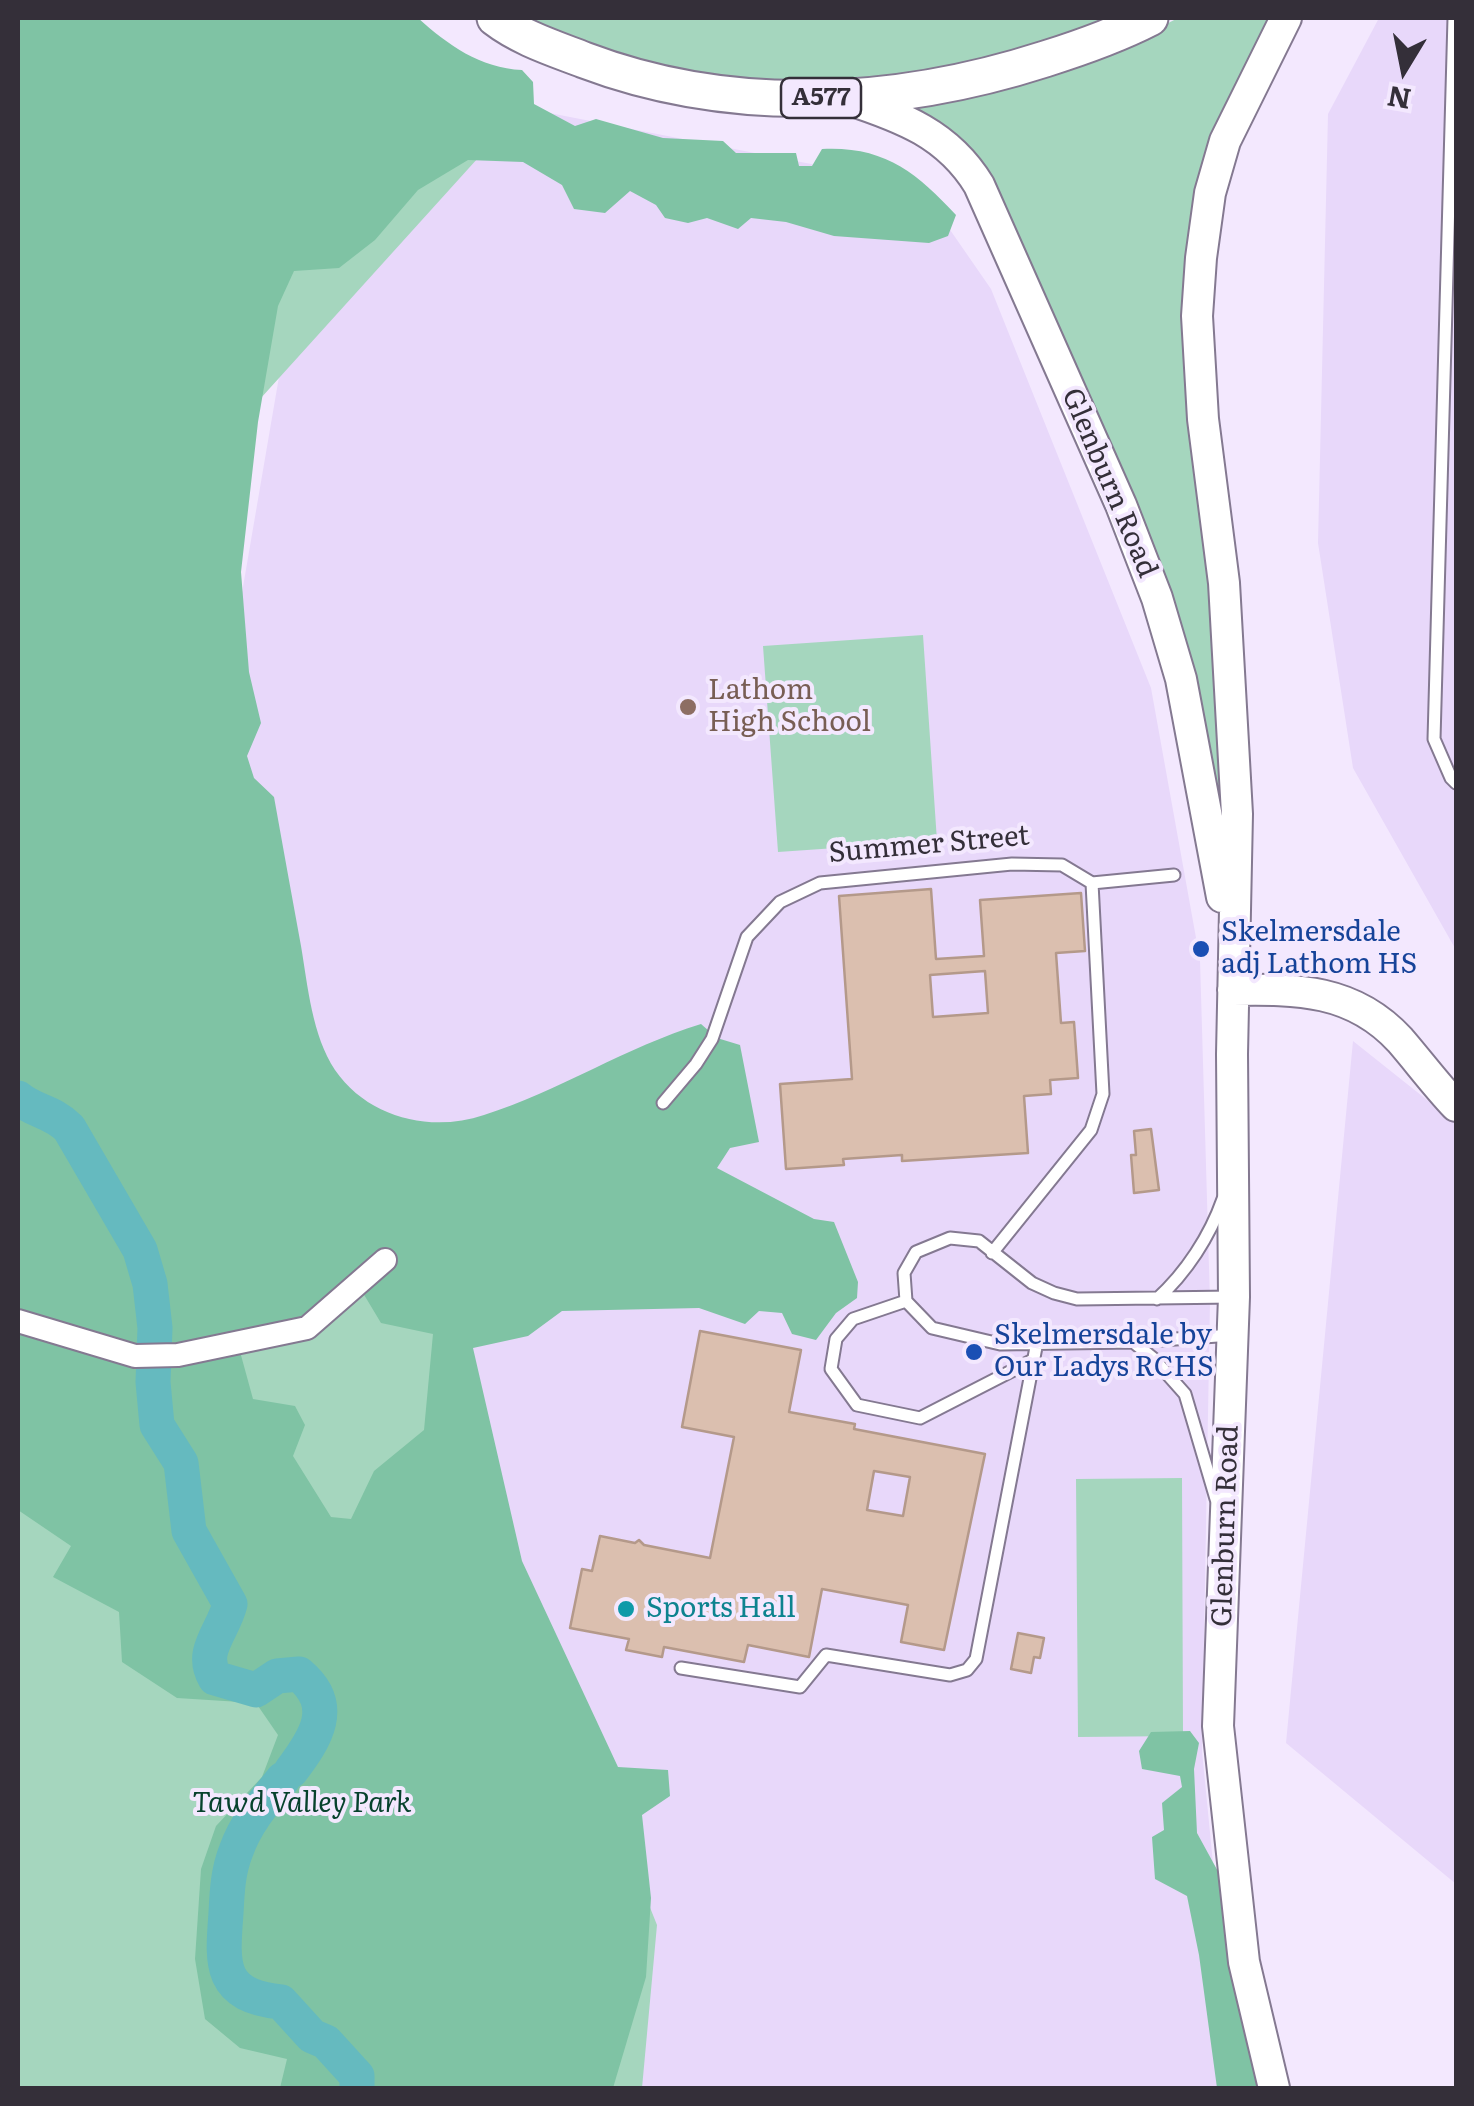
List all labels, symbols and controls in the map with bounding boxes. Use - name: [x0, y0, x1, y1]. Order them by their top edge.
- north arrow: [1354, 20, 1454, 120]
- text: N: [1384, 77, 1414, 122]
- road number: A577: [781, 78, 861, 118]
- street label: Glenburn Road: [1054, 383, 1164, 583]
- place label: Lathom High School: [708, 674, 871, 740]
- marker: Lathom High School: [677, 696, 699, 718]
- street label: Summer Street: [827, 819, 1031, 871]
- place label: Skelmersdale adj Lathom HS: [1221, 916, 1417, 982]
- marker: Skelmersdale adj Lathom HS: [1190, 938, 1212, 960]
- place label: Skelmersdale by Our Ladys RCHS: [994, 1319, 1214, 1385]
- marker: Skelmersdale by Our Ladys RCHS: [963, 1341, 985, 1363]
- street label: Glenburn Road: [1206, 1424, 1246, 1628]
- place label: Sports Hall: [646, 1592, 796, 1626]
- marker: Sports Hall: [615, 1598, 637, 1620]
- park label: Tawd Valley Park: [193, 1787, 411, 1821]

